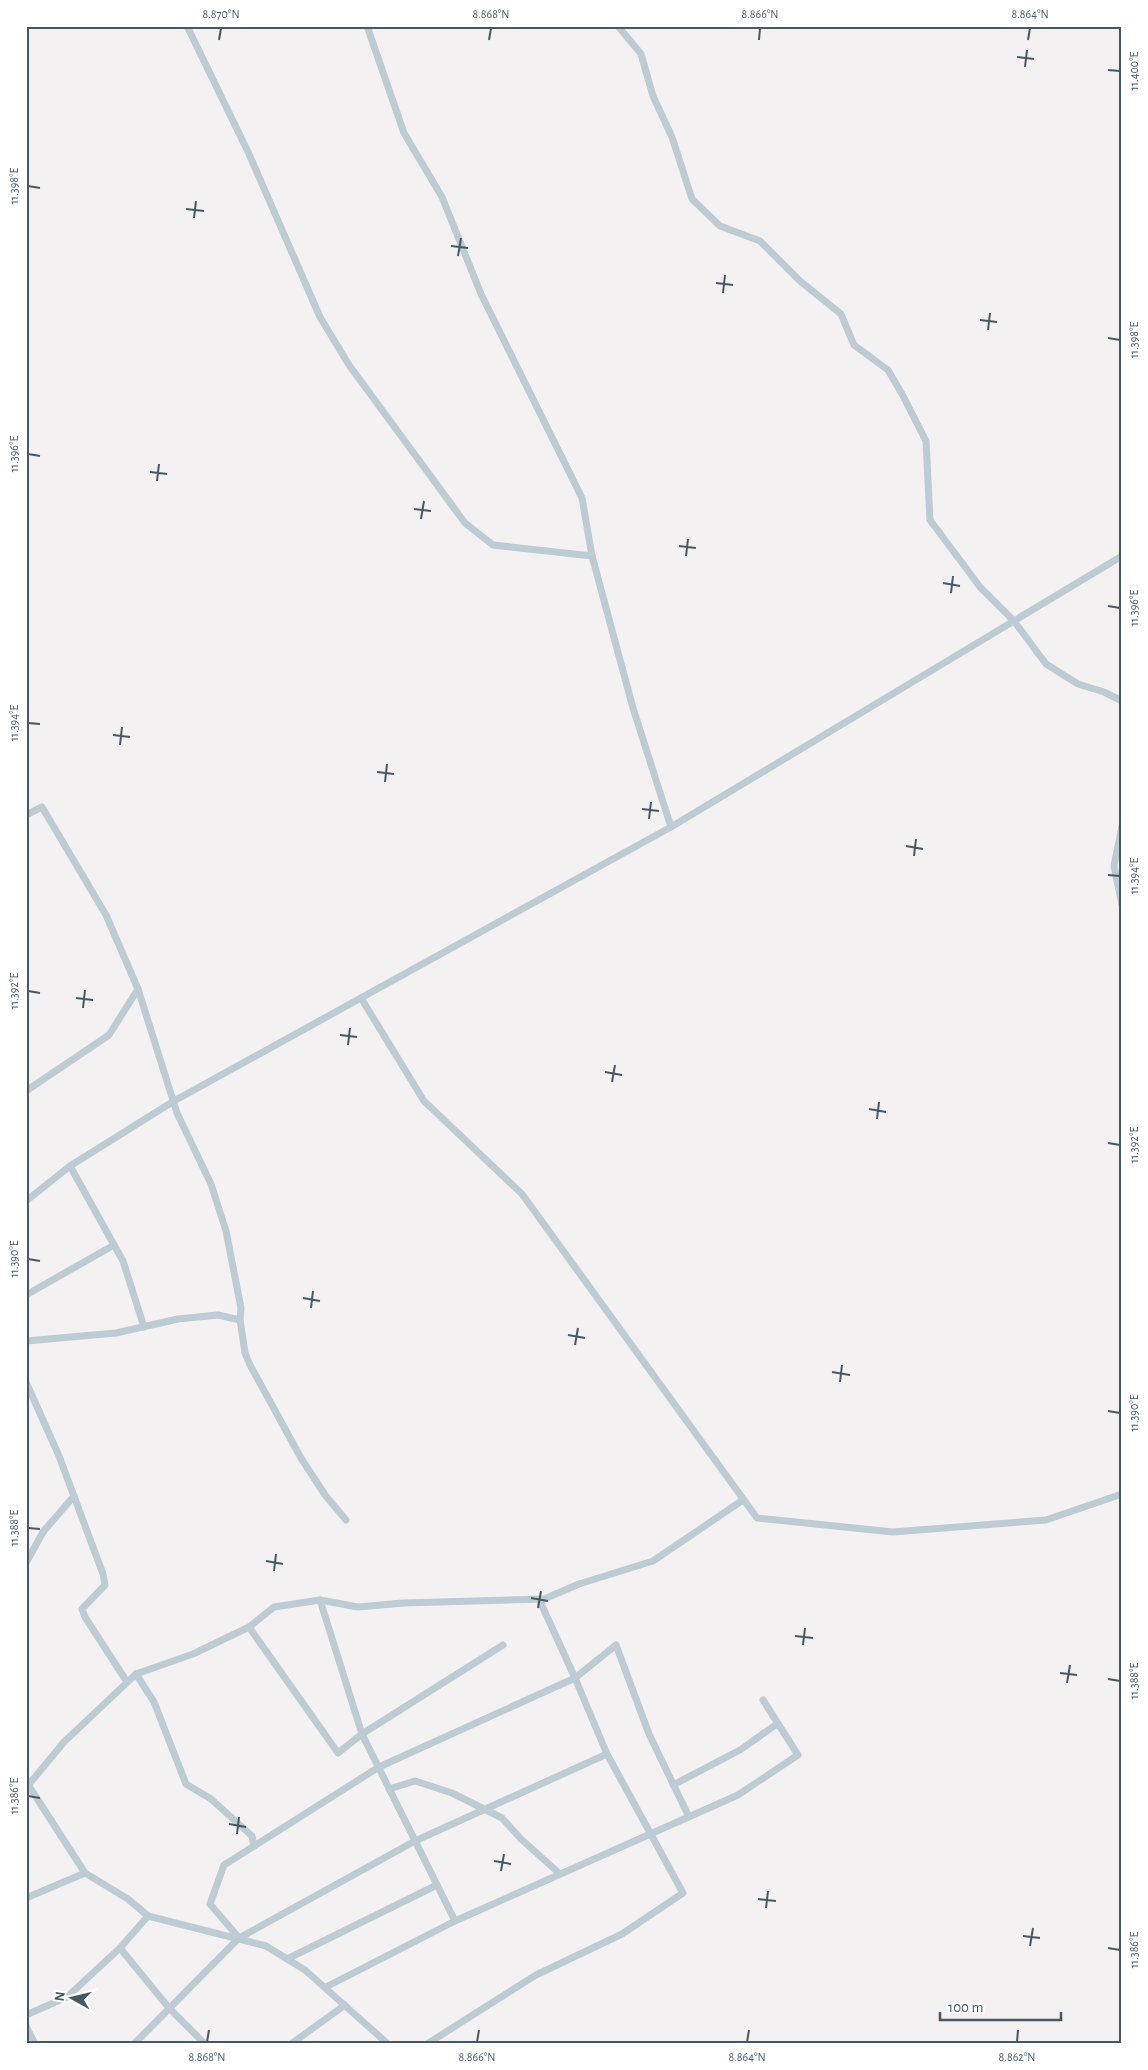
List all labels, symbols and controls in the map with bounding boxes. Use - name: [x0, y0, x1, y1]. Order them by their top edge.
- text: 8.870°N: [202, 8, 240, 20]
- text: 8.868°N: [472, 8, 510, 20]
- text: 8.866°N: [741, 8, 779, 20]
- text: 8.864°N: [1011, 8, 1049, 20]
- text: 11.400°E: [1128, 51, 1140, 90]
- text: 11.398°E: [8, 167, 20, 204]
- text: 11.398°E: [1128, 321, 1140, 358]
- text: 11.396°E: [8, 436, 20, 472]
- text: 11.396°E: [1128, 590, 1140, 626]
- text: 11.394°E: [8, 704, 20, 741]
- text: 11.394°E: [1128, 857, 1140, 894]
- text: 11.392°E: [8, 973, 20, 1009]
- text: 11.392°E: [1128, 1127, 1140, 1163]
- text: 11.390°E: [8, 1240, 20, 1278]
- text: 11.390°E: [1128, 1394, 1140, 1432]
- text: 11.388°E: [8, 1509, 20, 1546]
- text: 11.388°E: [1128, 1662, 1140, 1699]
- text: 11.386°E: [8, 1777, 20, 1814]
- text: 11.386°E: [1128, 1931, 1140, 1968]
- north arrow: [48, 1972, 98, 2022]
- scale bar: [940, 1990, 1062, 2022]
- text: N: [53, 1991, 68, 2002]
- text: 100 m: [948, 2000, 983, 2015]
- text: 8.868°N: [188, 2051, 226, 2063]
- text: 8.866°N: [458, 2051, 496, 2063]
- text: 8.864°N: [728, 2051, 766, 2063]
- text: 8.862°N: [999, 2051, 1035, 2063]

